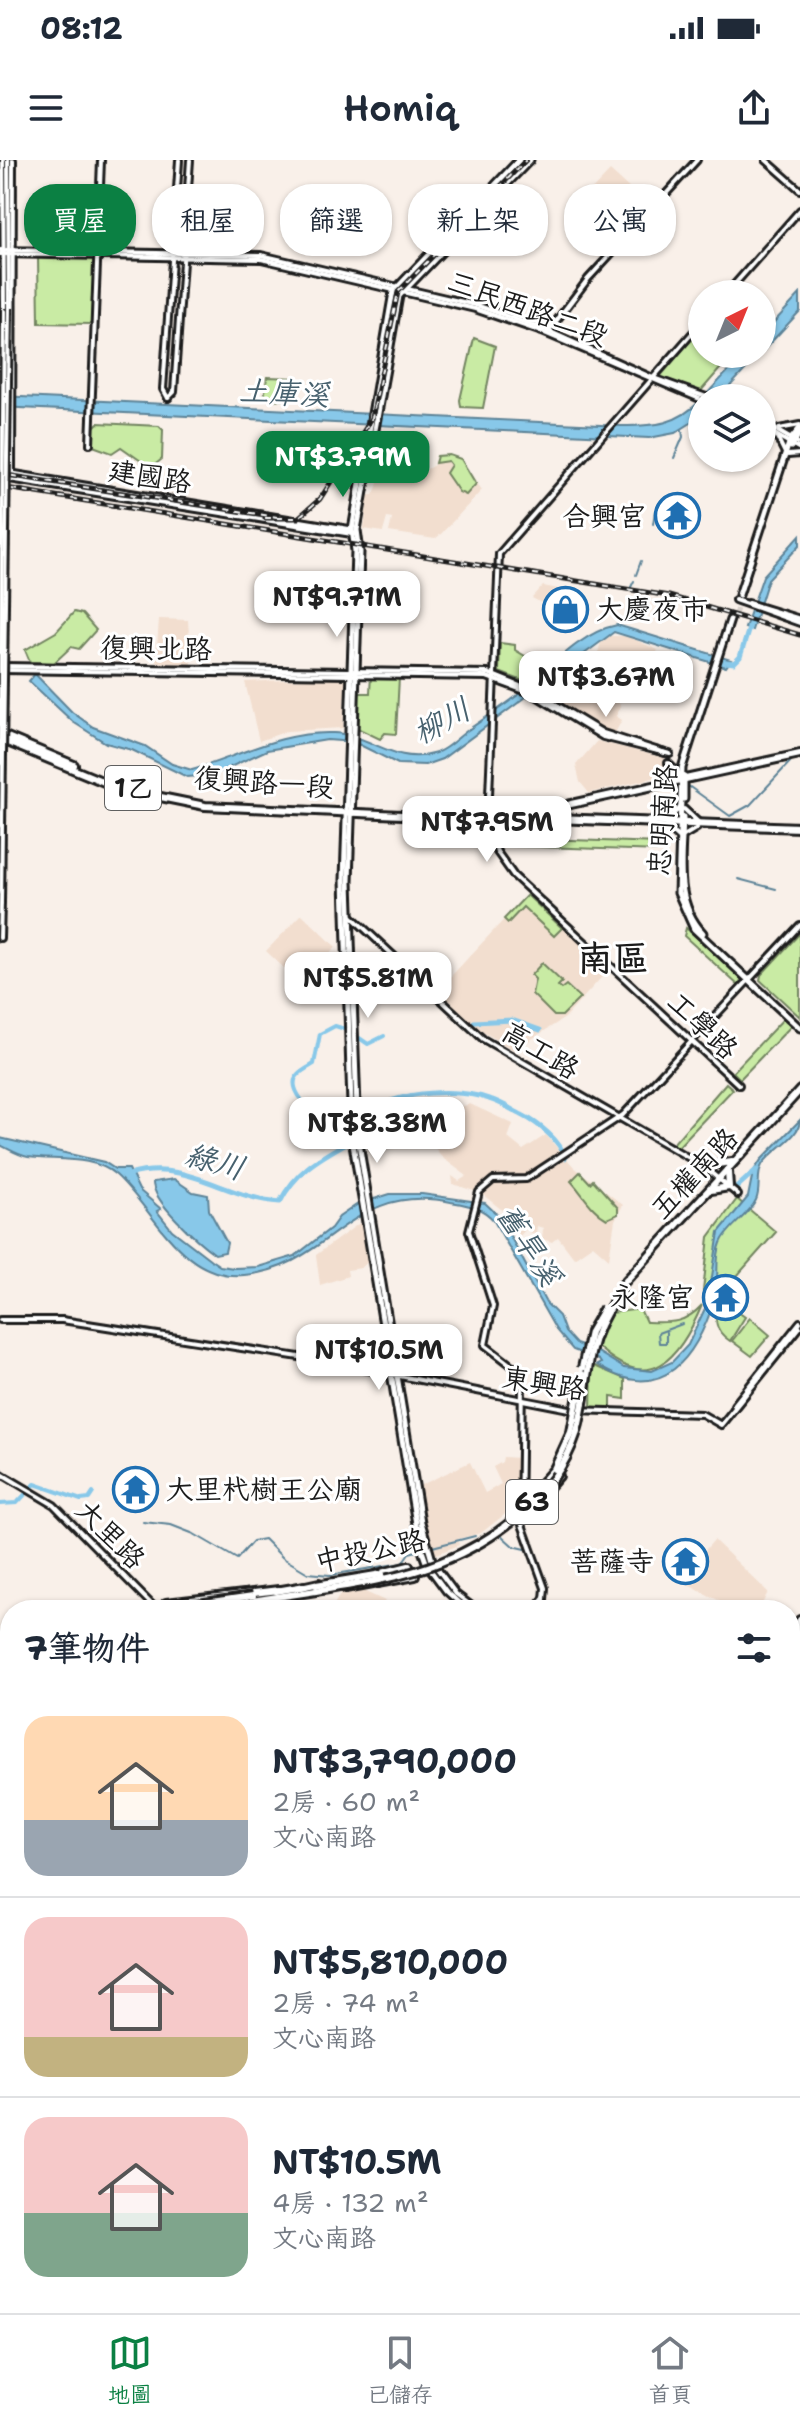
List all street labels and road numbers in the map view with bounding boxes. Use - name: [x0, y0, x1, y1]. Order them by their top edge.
- street label: 三民西路二段: [443, 261, 613, 355]
- street label: 建國路: [106, 451, 194, 501]
- street label: 復興北路: [100, 628, 212, 668]
- street label: 復興路一段: [193, 758, 335, 806]
- street label: 忠明南路: [639, 763, 685, 877]
- road number: 1乙: [105, 766, 161, 810]
- street label: 工學路: [659, 982, 747, 1068]
- street label: 高工路: [495, 1012, 587, 1088]
- street label: 五權南路: [642, 1119, 746, 1227]
- street label: 東興路: [500, 1358, 588, 1408]
- road number: 63: [506, 1480, 558, 1524]
- street label: 大里路: [68, 1491, 154, 1577]
- street label: 中投公路: [311, 1520, 429, 1580]

